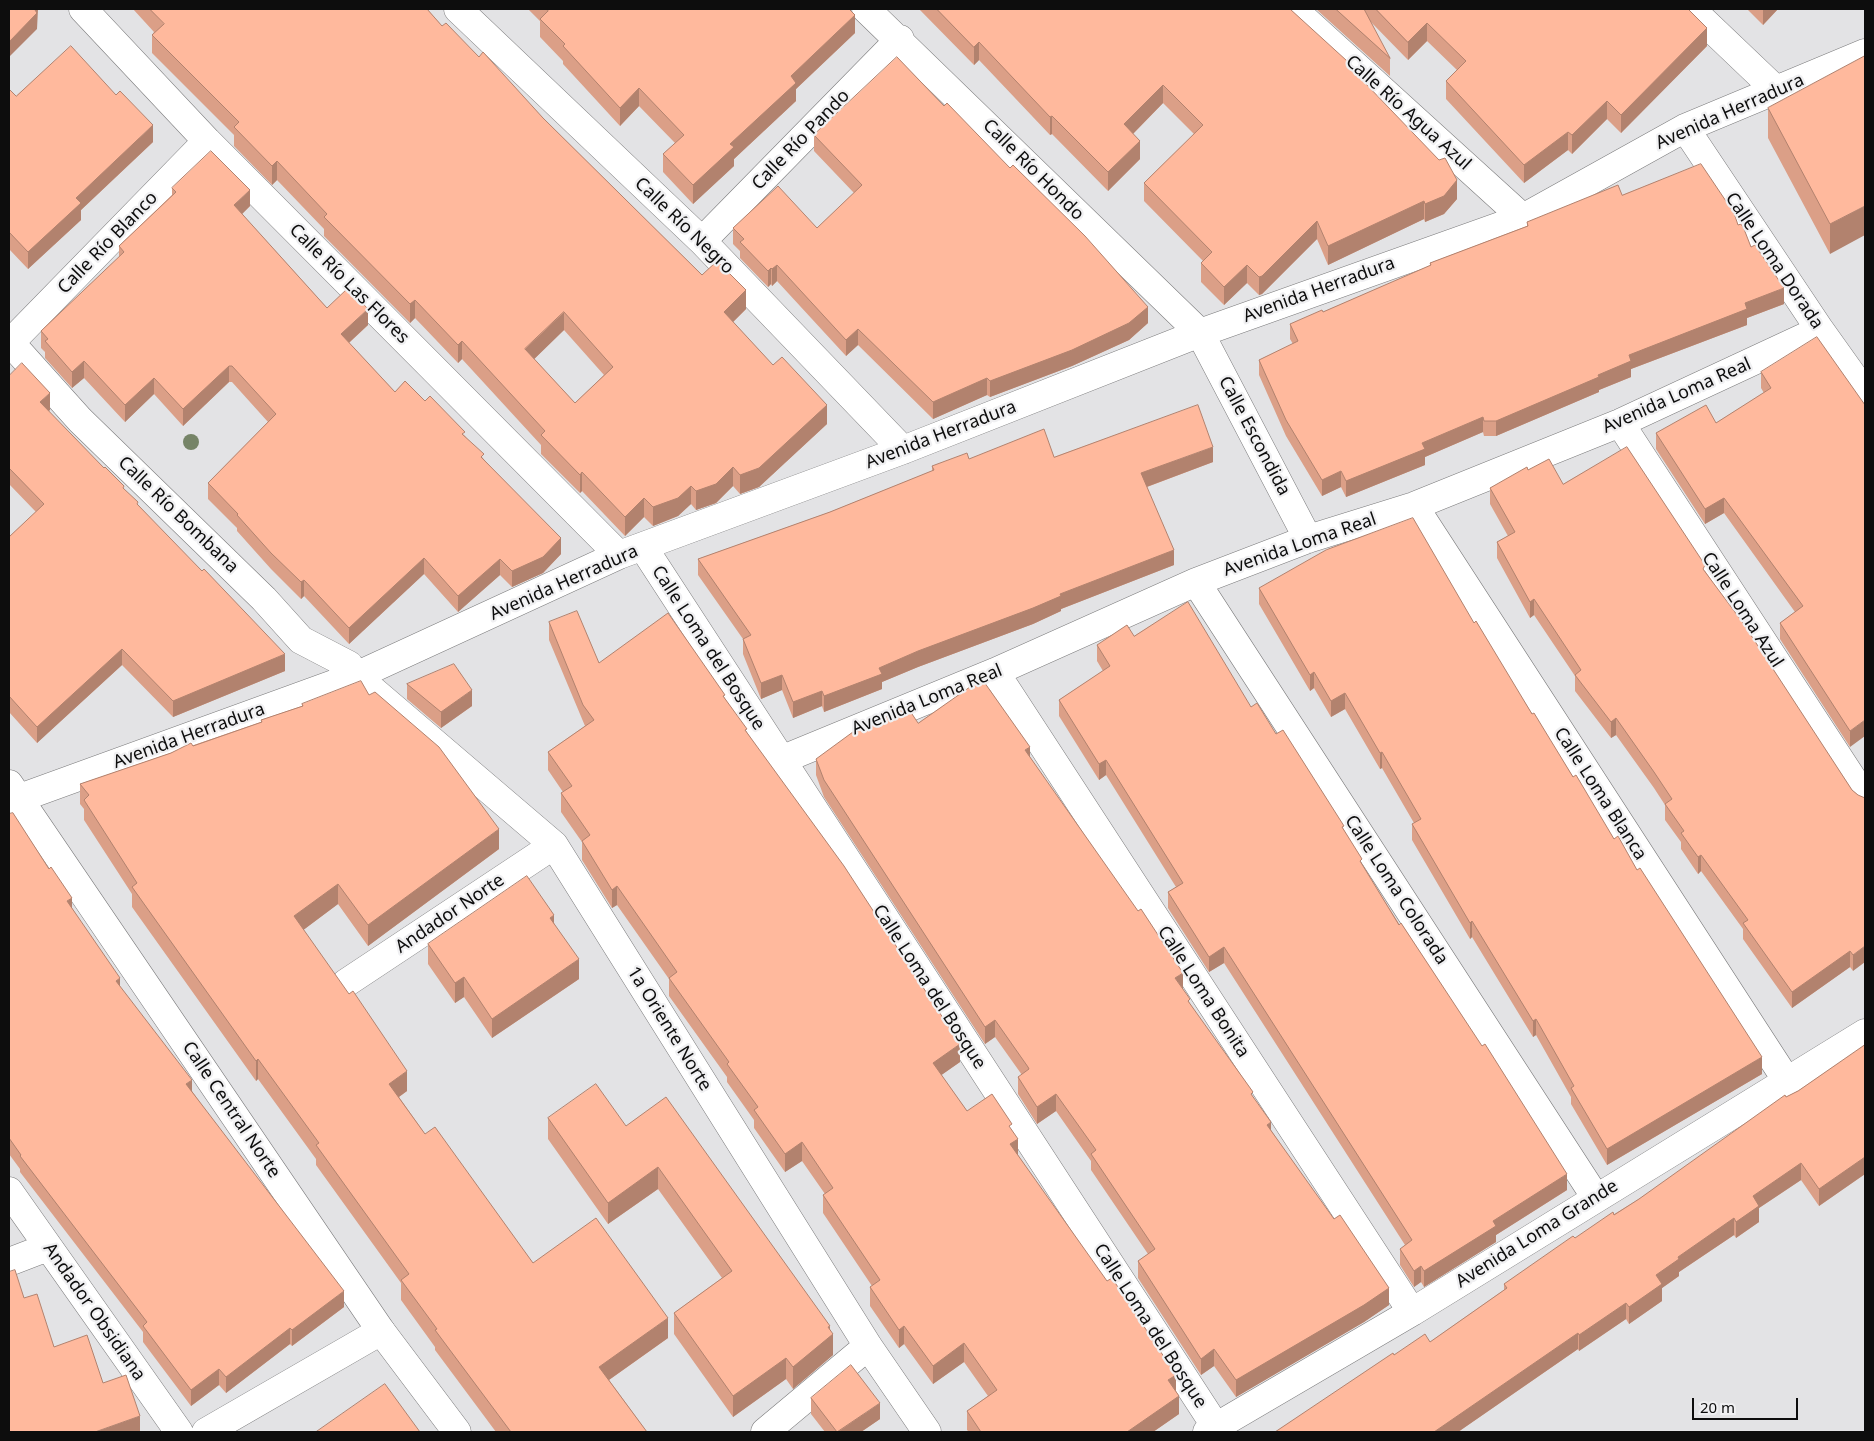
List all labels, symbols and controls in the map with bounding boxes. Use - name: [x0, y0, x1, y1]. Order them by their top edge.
- street label: Calle Río Agua Azul: [1341, 51, 1475, 175]
- street label: Avenida Herradura: [1653, 70, 1807, 154]
- street label: Calle Río Pando: [748, 85, 854, 195]
- street label: Calle Río Hondo: [978, 115, 1088, 225]
- street label: Calle Río Negro: [630, 173, 738, 279]
- street label: Calle Río Blanco: [54, 187, 162, 299]
- street label: Calle Loma Dorada: [1720, 189, 1828, 333]
- street label: Calle Río Las Flores: [285, 220, 413, 348]
- street label: Avenida Herradura: [1240, 253, 1398, 327]
- street label: Avenida Loma Real: [1599, 354, 1755, 438]
- street label: Calle Escondida: [1214, 373, 1294, 499]
- street label: Avenida Herradura: [863, 396, 1019, 474]
- street label: Calle Río Bombana: [113, 452, 243, 578]
- street label: Avenida Loma Real: [1221, 509, 1379, 581]
- street label: Avenida Herradura: [487, 541, 641, 625]
- street label: Calle Loma Azul: [1697, 548, 1787, 672]
- street label: Calle Loma del Bosque: [647, 562, 769, 734]
- street label: Avenida Loma Real: [849, 660, 1005, 740]
- street label: Avenida Herradura: [110, 699, 268, 773]
- street label: Calle Loma Blanca: [1549, 724, 1651, 864]
- street label: Calle Loma Colorada: [1340, 811, 1452, 969]
- street label: Andador Norte: [392, 870, 508, 958]
- street label: Calle Loma del Bosque: [868, 901, 990, 1073]
- street label: Calle Loma Bonita: [1152, 922, 1254, 1062]
- street label: 1a Oriente Norte: [622, 963, 716, 1095]
- street label: Calle Central Norte: [177, 1038, 285, 1182]
- street label: Avenida Loma Grande: [1452, 1175, 1622, 1293]
- street label: Andador Obsidiana: [38, 1239, 150, 1385]
- street label: Calle Loma del Bosque: [1089, 1240, 1211, 1412]
- scale bar: [1694, 1388, 1800, 1420]
- text: 20 m: [1700, 1397, 1735, 1417]

